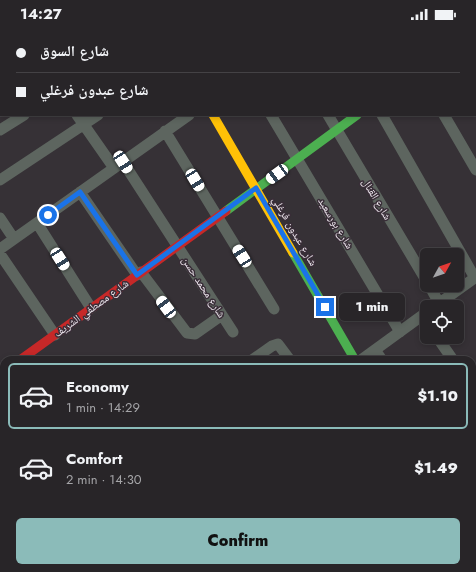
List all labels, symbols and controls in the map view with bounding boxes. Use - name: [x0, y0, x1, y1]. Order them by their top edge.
- text: 14:27: [20, 3, 62, 25]
- text: شارع السوق: [40, 40, 109, 62]
- text: شارع عبدون فرغلي: [40, 79, 149, 101]
- car: [111, 149, 135, 175]
- car: [264, 162, 290, 186]
- car: [184, 167, 206, 193]
- street label: شارع القنال: [358, 175, 396, 223]
- street label: شارع عبدون فرغلي: [268, 193, 321, 269]
- street label: شارع بورسعيد: [314, 194, 358, 252]
- route start: [39, 206, 57, 224]
- car: [231, 243, 253, 269]
- car: [49, 246, 71, 272]
- north arrow: [420, 248, 464, 292]
- map controls: [420, 248, 464, 344]
- street label: شارع محمد حسن: [178, 253, 230, 321]
- street label: شارع مصطفي الشريف: [50, 275, 132, 341]
- callout: 1 min: [339, 293, 405, 321]
- car: [154, 294, 178, 320]
- text: 1 min: [356, 297, 388, 316]
- route end: [316, 298, 334, 316]
- button: locate: [420, 300, 464, 344]
- text: Economy: [66, 376, 129, 398]
- icon: car: [18, 378, 54, 414]
- text: $1.10: [418, 385, 458, 407]
- text: 1 min · 14:29: [66, 398, 140, 417]
- text: Comfort: [66, 448, 123, 470]
- icon: car: [18, 450, 54, 486]
- text: $1.49: [414, 457, 458, 479]
- text: 2 min · 14:30: [66, 470, 142, 489]
- button: Confirm: [16, 518, 460, 564]

